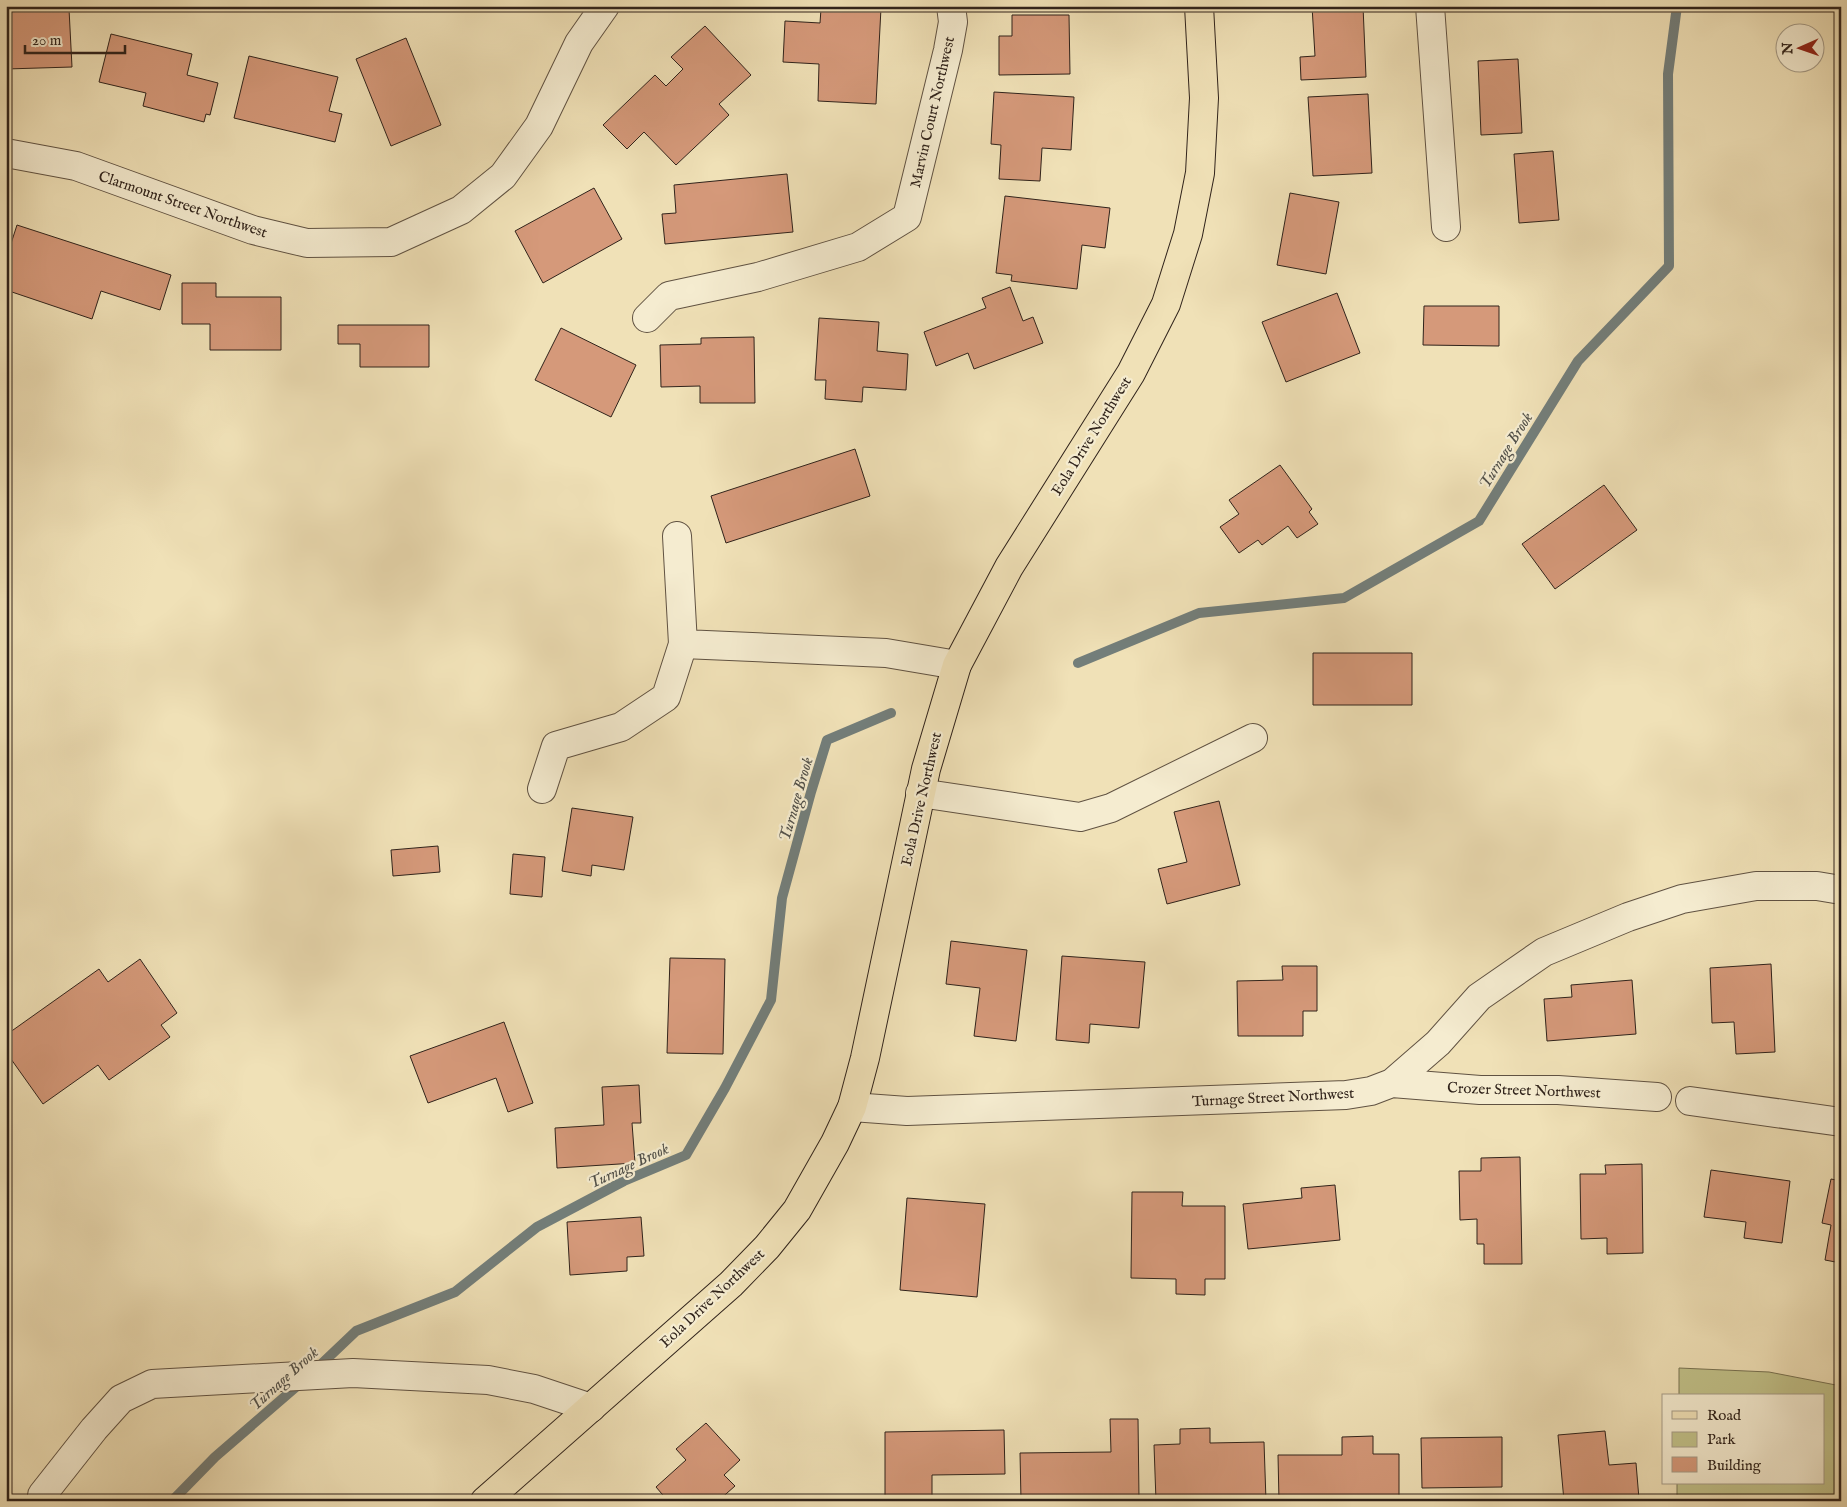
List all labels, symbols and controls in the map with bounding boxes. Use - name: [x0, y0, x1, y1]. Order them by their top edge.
- scale bar: [25, 22, 125, 54]
- north arrow: [1774, 22, 1824, 72]
- text: 20 m: [32, 31, 62, 50]
- street label: Marvin Court Northwest: [906, 35, 959, 190]
- text: N: [1779, 42, 1797, 56]
- street label: Clarmount Street Northwest: [96, 167, 270, 242]
- street label: Eola Drive Northwest: [1047, 373, 1136, 499]
- water label: Turnage Brook: [1475, 409, 1538, 493]
- street label: Eola Drive Northwest: [897, 730, 946, 868]
- water label: Turnage Brook: [775, 755, 819, 844]
- street label: Crozer Street Northwest: [1447, 1078, 1601, 1103]
- street label: Turnage Street Northwest: [1191, 1084, 1355, 1111]
- water label: Turnage Brook: [585, 1139, 673, 1194]
- street label: Eola Drive Northwest: [656, 1245, 769, 1352]
- water label: Turnage Brook: [246, 1343, 324, 1416]
- legend: [1662, 1394, 1824, 1484]
- text: Road: [1707, 1406, 1742, 1425]
- text: Park: [1707, 1430, 1737, 1449]
- text: Building: [1707, 1456, 1762, 1475]

